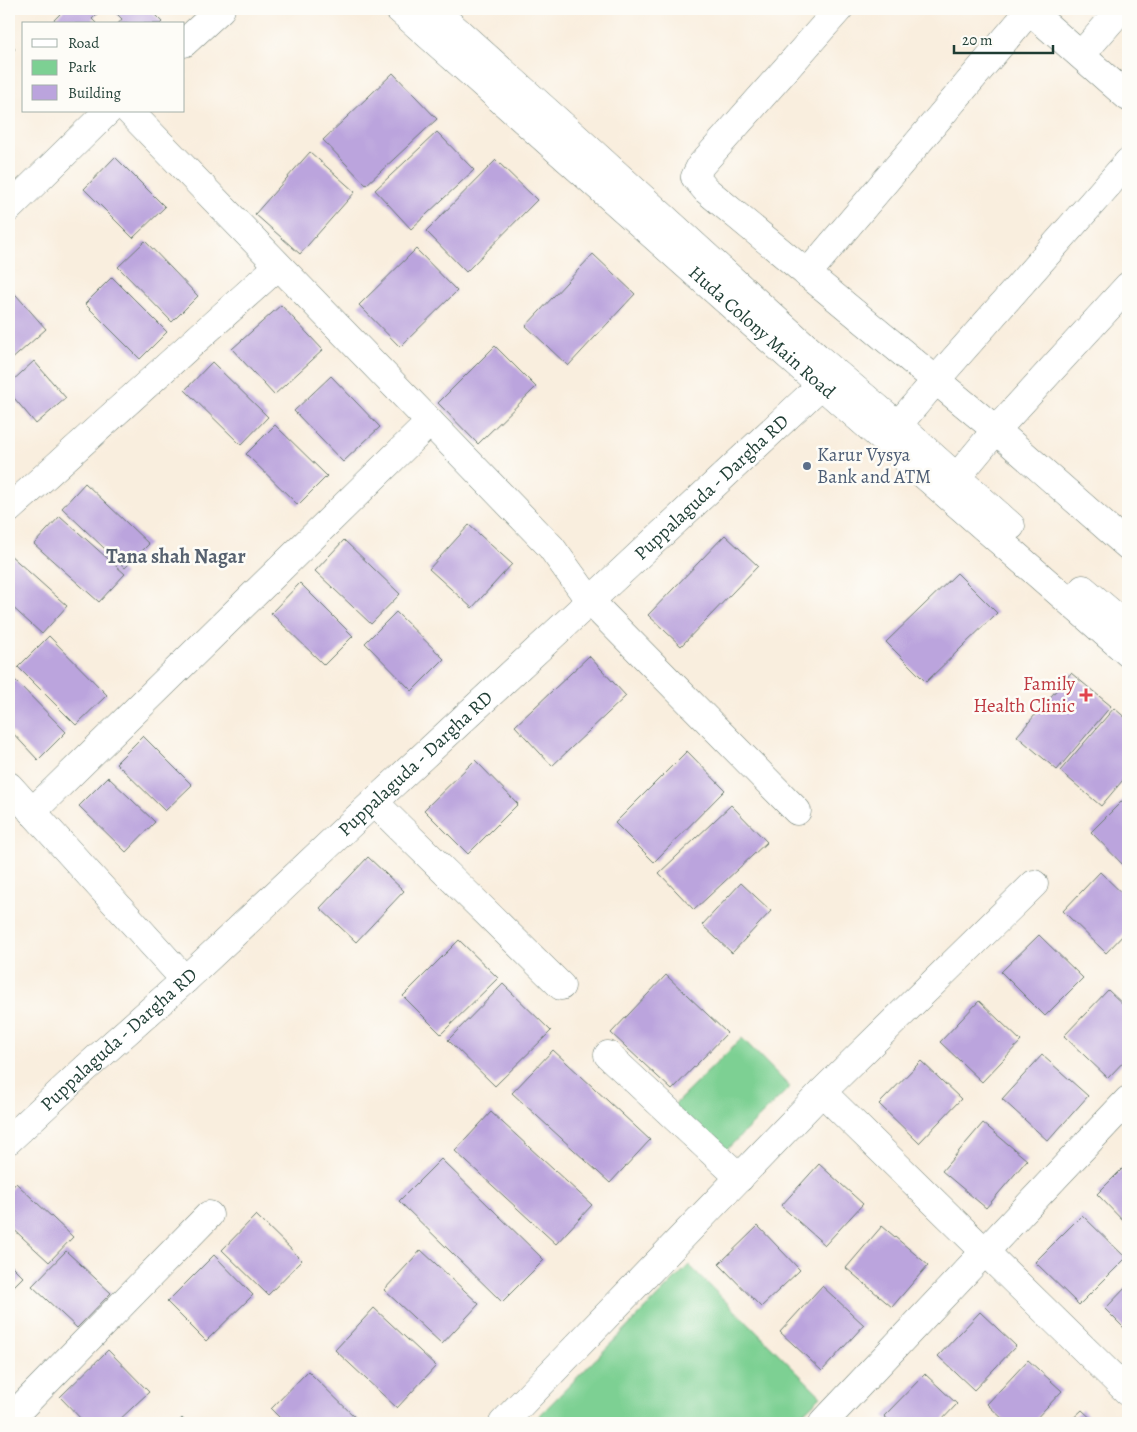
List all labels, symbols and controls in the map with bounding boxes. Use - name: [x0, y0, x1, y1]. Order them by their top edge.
- legend: [22, 22, 185, 112]
- scale bar: [954, 22, 1053, 54]
- text: 20 m: [962, 30, 993, 50]
- text: Road: [68, 33, 100, 53]
- text: Park: [68, 57, 97, 77]
- text: Building: [68, 83, 121, 103]
- street label: Huda Colony Main Road: [683, 260, 842, 405]
- street label: Puppalaguda - Dargha RD: [629, 409, 795, 566]
- place label: Karur Vysya Bank and ATM: [817, 442, 931, 490]
- marker: Karur Vysya Bank and ATM: [801, 460, 813, 472]
- district label: Tana shah Nagar: [106, 543, 246, 570]
- place label: Family Health Clinic: [973, 671, 1076, 719]
- street label: Puppalaguda - Dargha RD: [332, 685, 498, 842]
- marker: Family Health Clinic: [1079, 688, 1093, 702]
- street label: Puppalaguda - Dargha RD: [35, 962, 203, 1117]

